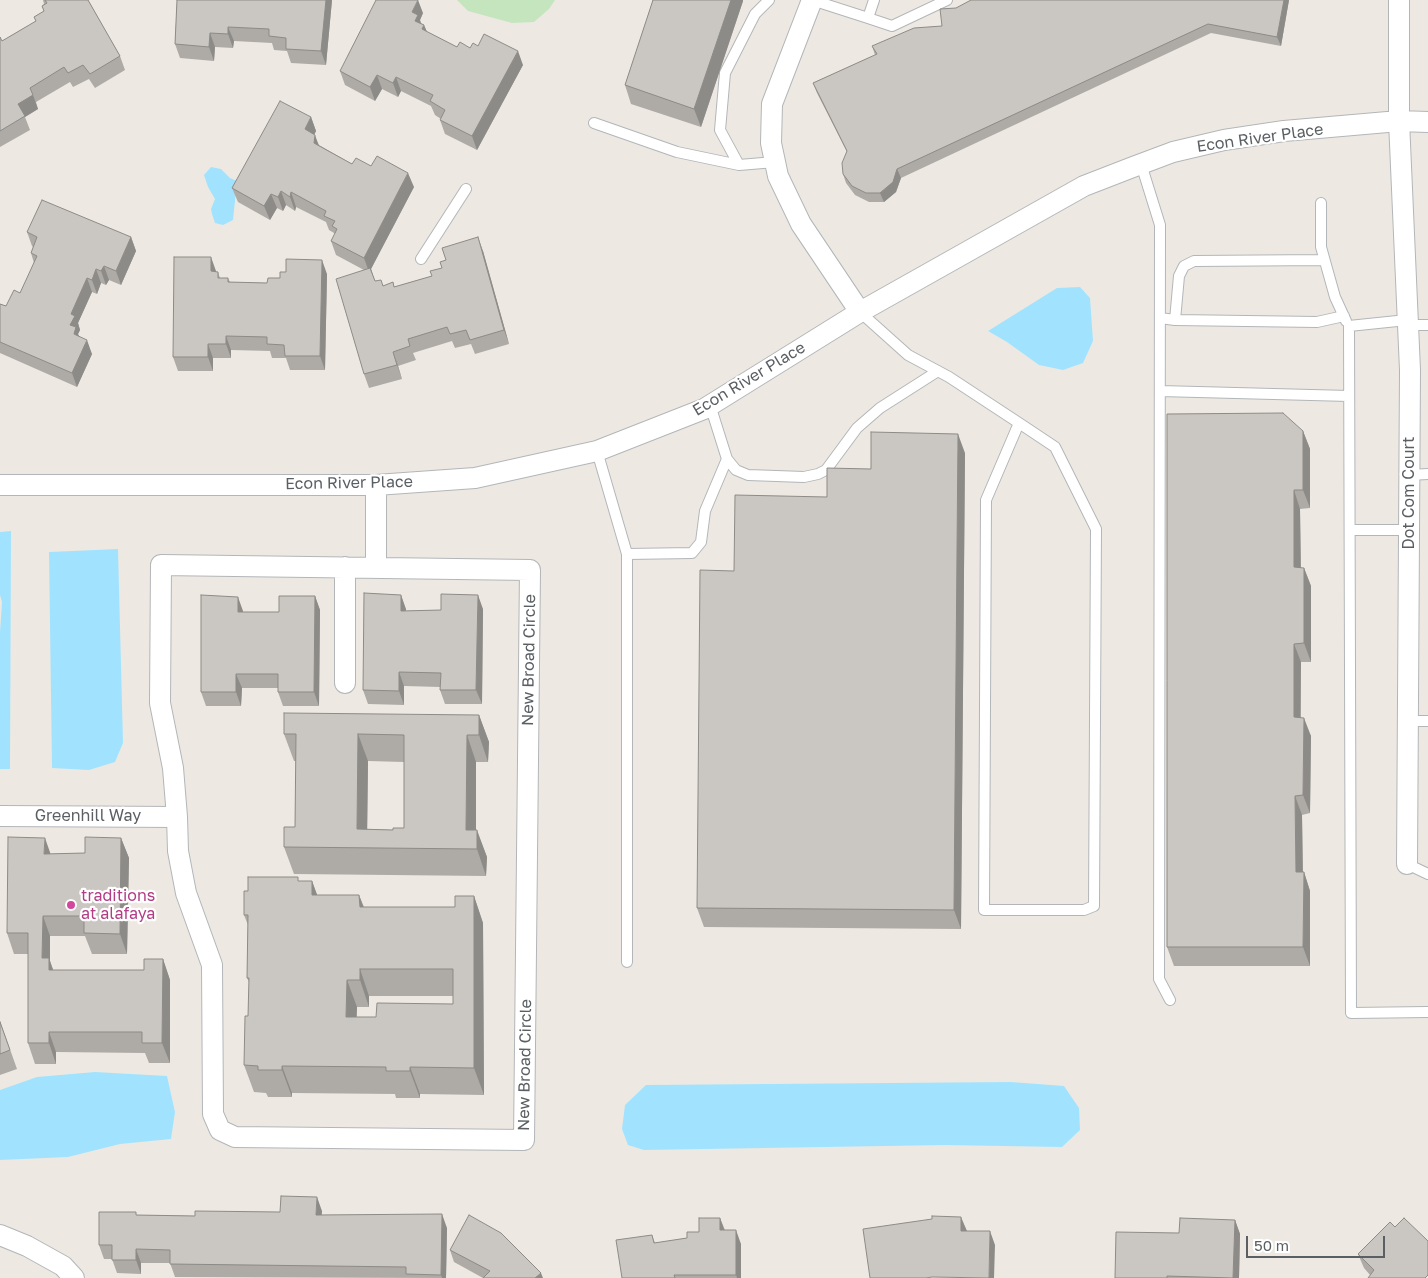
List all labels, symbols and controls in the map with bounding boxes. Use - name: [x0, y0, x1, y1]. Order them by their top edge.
- street label: Econ River Place: [1195, 120, 1325, 156]
- street label: Econ River Place: [689, 338, 809, 420]
- street label: Dot Com Court: [1399, 437, 1419, 549]
- street label: Econ River Place: [285, 472, 413, 494]
- street label: New Broad Circle: [518, 594, 540, 726]
- street label: Greenhill Way: [35, 806, 141, 826]
- place label: traditions at alafaya: [81, 886, 155, 924]
- marker: traditions at alafaya: [65, 899, 77, 911]
- street label: New Broad Circle: [514, 999, 536, 1131]
- scale bar: [1248, 1226, 1387, 1258]
- text: 50 m: [1254, 1236, 1289, 1254]

